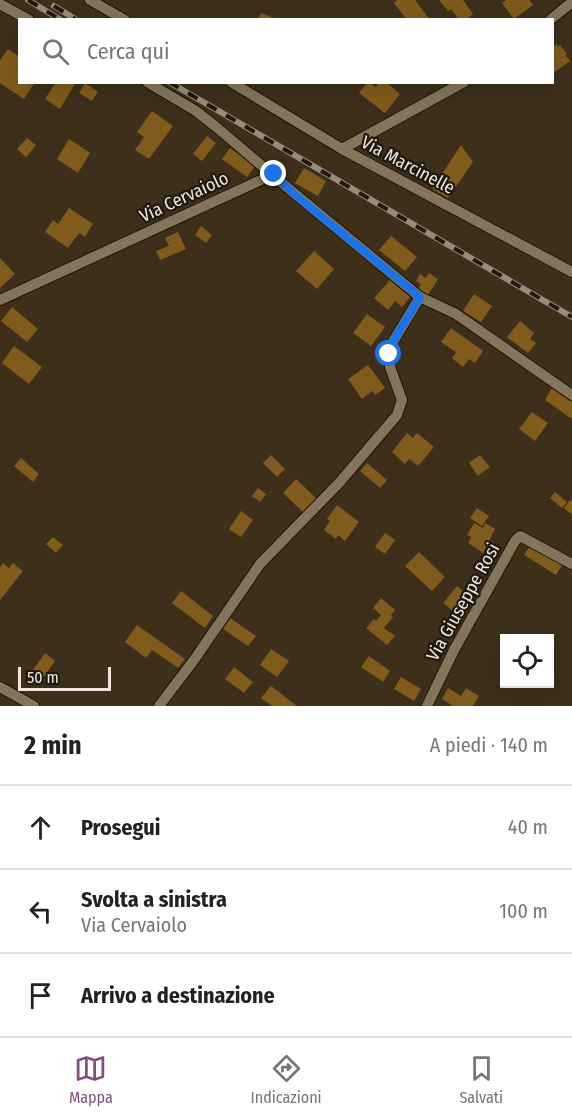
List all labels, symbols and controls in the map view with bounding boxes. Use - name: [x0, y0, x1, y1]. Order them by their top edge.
- search box: [18, 18, 554, 84]
- icon: search: [39, 35, 72, 68]
- text: Cerca qui: [87, 38, 170, 65]
- street label: Via Marcinelle: [357, 131, 459, 199]
- route end: [260, 160, 286, 186]
- street label: Via Cervaiolo: [136, 167, 232, 227]
- route start: [375, 340, 401, 366]
- street label: Via Giuseppe Rosi: [422, 539, 504, 665]
- map controls: [500, 634, 554, 688]
- button: locate: [500, 634, 554, 688]
- scale bar: [18, 664, 111, 692]
- text: 50 m: [27, 668, 59, 687]
- text: 2 min: [24, 730, 82, 761]
- text: A piedi · 140 m: [430, 733, 548, 757]
- icon: ahead: [24, 811, 57, 844]
- text: Prosegui: [81, 814, 160, 841]
- text: 40 m: [508, 815, 548, 839]
- text: Svolta a sinistra: [81, 886, 227, 913]
- icon: left: [24, 895, 57, 928]
- text: 100 m: [499, 899, 548, 923]
- text: Via Cervaiolo: [81, 913, 187, 937]
- icon: arrive: [24, 979, 57, 1012]
- text: Arrivo a destinazione: [81, 982, 275, 1009]
- tab: Mappa: [69, 1052, 113, 1107]
- tab: Indicazioni: [251, 1052, 322, 1107]
- tab: Salvati: [459, 1052, 503, 1107]

